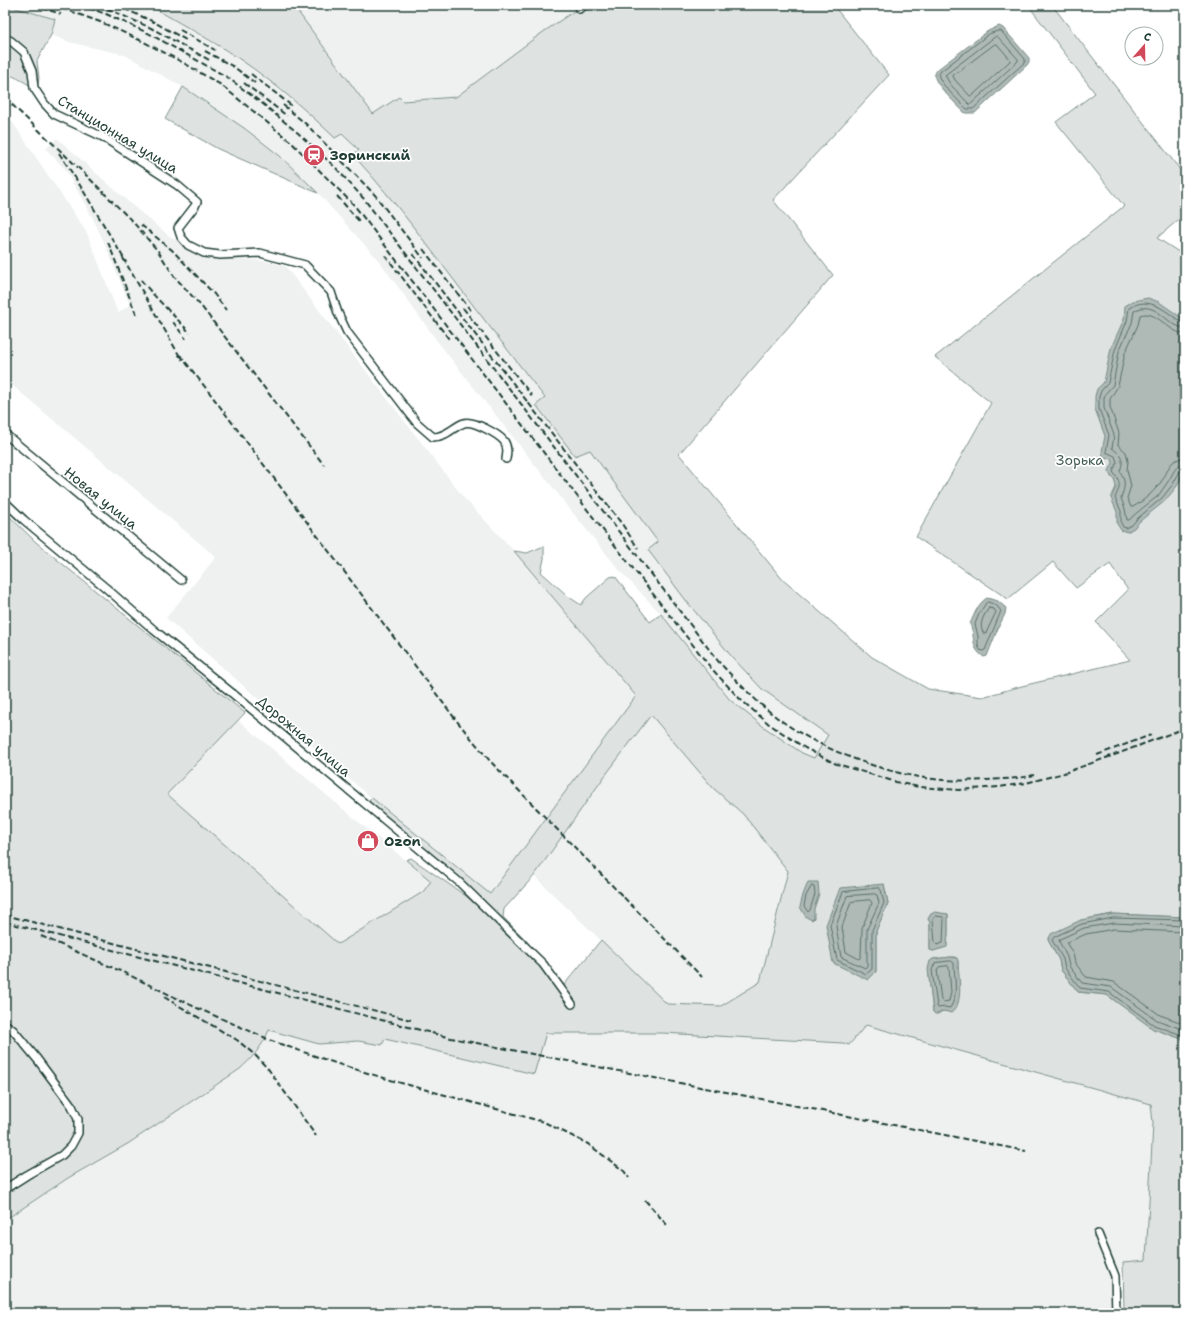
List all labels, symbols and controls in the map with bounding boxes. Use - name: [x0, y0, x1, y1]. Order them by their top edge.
- north arrow: [1124, 26, 1164, 66]
- text: С: [1142, 29, 1153, 45]
- street label: Станционная улица: [55, 91, 182, 177]
- station icon: Зоринский: [301, 142, 327, 168]
- place label: Зоринский: [330, 146, 410, 164]
- park label: Зорька: [1056, 451, 1104, 469]
- street label: Новая улица: [61, 463, 142, 533]
- street label: Дорожная улица: [253, 691, 355, 781]
- shop icon: Ozon: [355, 828, 381, 854]
- place label: Ozon: [384, 832, 421, 850]

